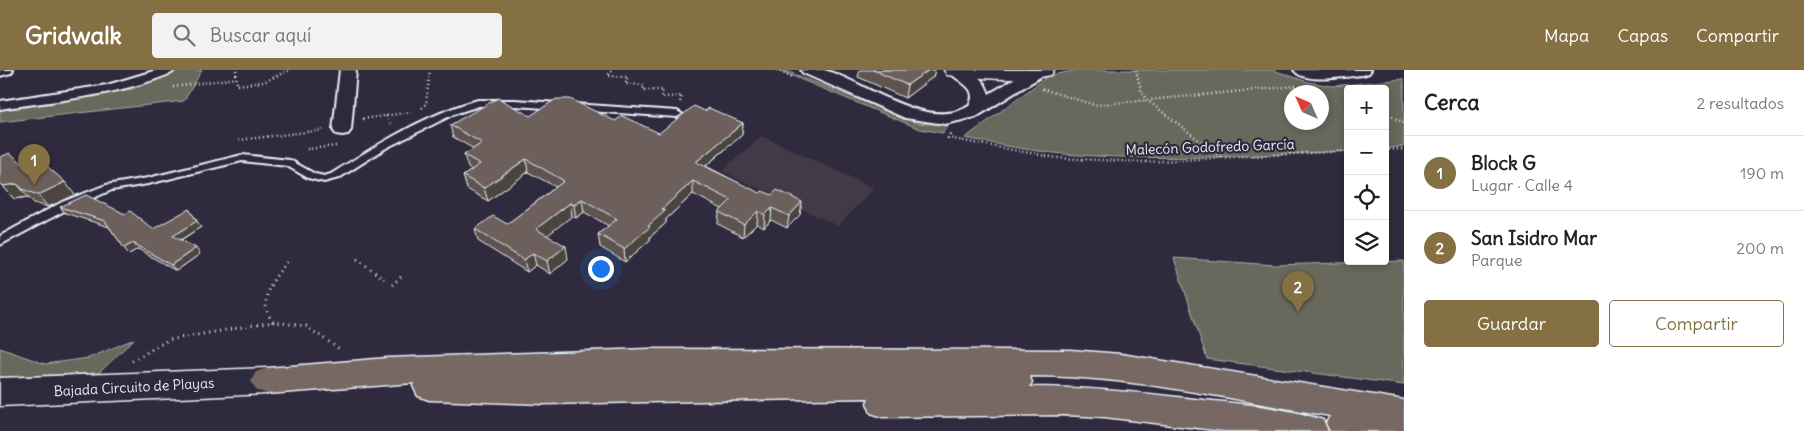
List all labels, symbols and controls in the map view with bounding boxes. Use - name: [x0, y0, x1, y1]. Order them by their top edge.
- search box: [152, 13, 502, 58]
- text: Gridwalk: [25, 20, 122, 50]
- icon: search: [170, 21, 198, 49]
- text: Buscar aquí: [210, 23, 311, 47]
- text: Mapa: [1544, 24, 1589, 47]
- text: Capas: [1617, 24, 1668, 47]
- text: Compartir: [1696, 24, 1779, 47]
- north arrow: [1284, 85, 1329, 130]
- map controls: [1344, 85, 1389, 265]
- button: +: [1344, 85, 1389, 130]
- text: Cerca: [1424, 89, 1479, 116]
- text: 2 resultados: [1696, 93, 1784, 113]
- button: −: [1344, 130, 1389, 175]
- street label: Malecón Godofredo García: [1125, 135, 1295, 159]
- pin: 1: [18, 144, 50, 185]
- text: Block G: [1471, 151, 1536, 175]
- text: 1: [1437, 163, 1443, 183]
- text: 190 m: [1740, 163, 1784, 183]
- button: locate: [1344, 175, 1389, 220]
- text: Lugar · Calle 4: [1471, 175, 1573, 195]
- button: layers: [1344, 220, 1389, 265]
- text: San Isidro Mar: [1471, 226, 1597, 250]
- text: 2: [1436, 238, 1444, 258]
- text: 200 m: [1736, 238, 1784, 258]
- text: Parque: [1471, 250, 1522, 270]
- your location: [588, 256, 614, 282]
- pin: 2: [1282, 271, 1314, 312]
- button: Guardar: [1424, 300, 1599, 347]
- button: Compartir: [1609, 300, 1784, 347]
- street label: Bajada Circuito de Playas: [53, 374, 215, 400]

